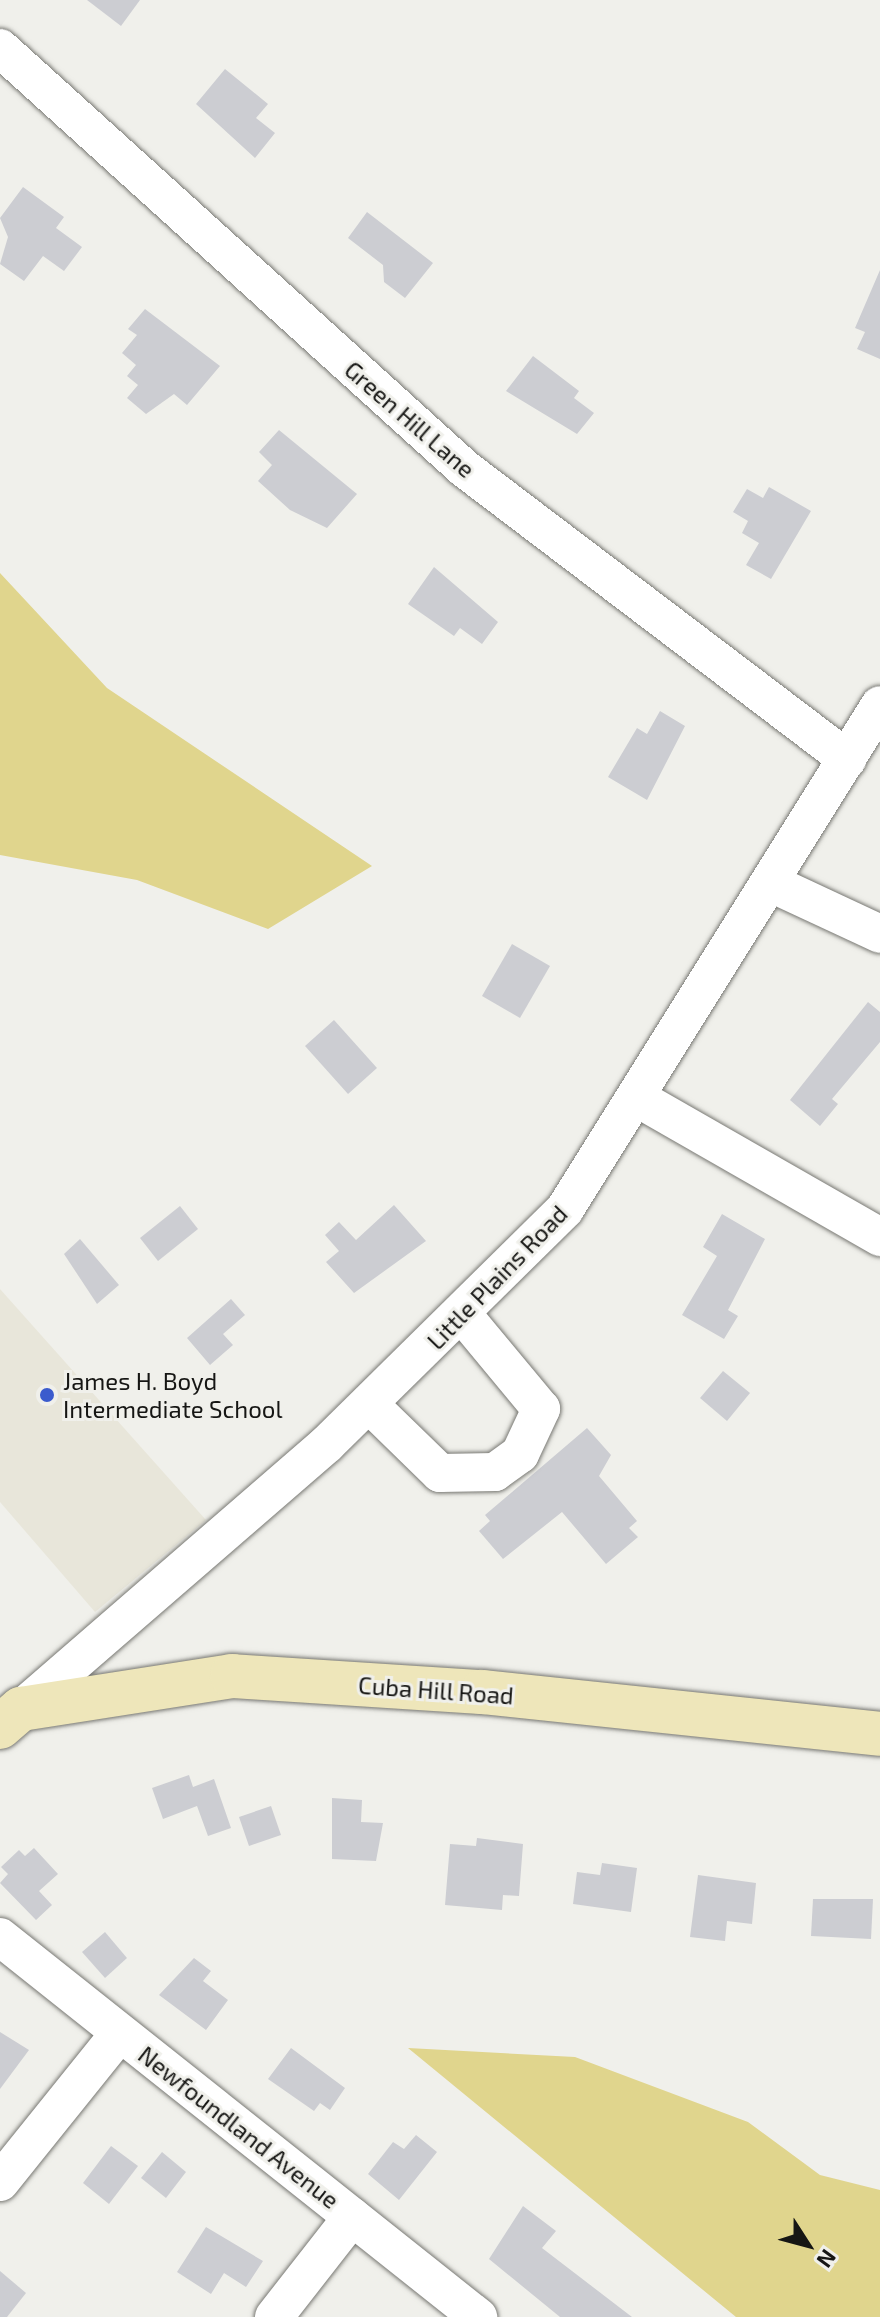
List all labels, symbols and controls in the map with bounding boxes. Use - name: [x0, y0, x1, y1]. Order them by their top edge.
- street label: Green Hill Lane: [339, 355, 481, 483]
- street label: Little Plains Road: [421, 1199, 573, 1355]
- place label: James H. Boyd Intermediate School: [63, 1367, 283, 1423]
- marker: James H. Boyd Intermediate School: [38, 1386, 56, 1404]
- street label: Cuba Hill Road: [357, 1670, 515, 1710]
- street label: Newfoundland Avenue: [133, 2040, 345, 2214]
- north arrow: [768, 2205, 848, 2285]
- text: N: [812, 2245, 843, 2273]

